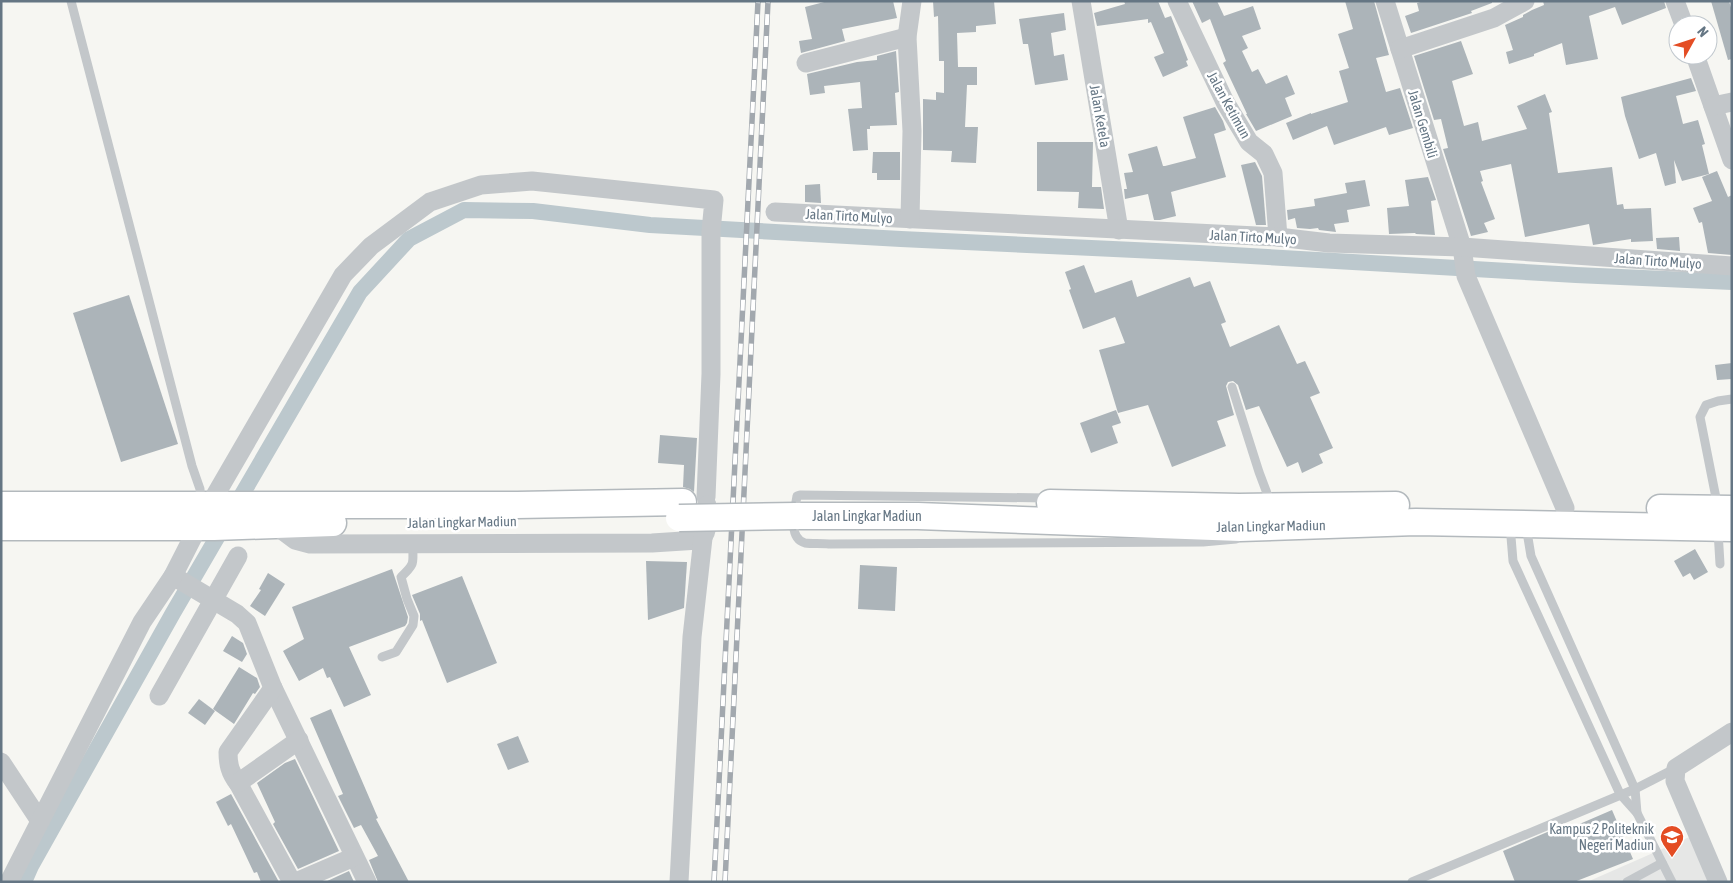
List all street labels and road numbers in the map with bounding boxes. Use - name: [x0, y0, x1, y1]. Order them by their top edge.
- street label: Jalan Ketimun: [1204, 69, 1254, 141]
- street label: Jalan Ketela: [1087, 83, 1113, 149]
- street label: Jalan Gembili: [1405, 88, 1441, 160]
- street label: Jalan Tirto Mulyo: [805, 206, 893, 226]
- street label: Jalan Tirto Mulyo: [1209, 227, 1297, 247]
- street label: Jalan Tirto Mulyo: [1614, 250, 1702, 272]
- street label: Jalan Lingkar Madiun: [812, 508, 922, 524]
- street label: Jalan Lingkar Madiun: [407, 513, 517, 531]
- street label: Jalan Lingkar Madiun: [1216, 517, 1326, 535]

